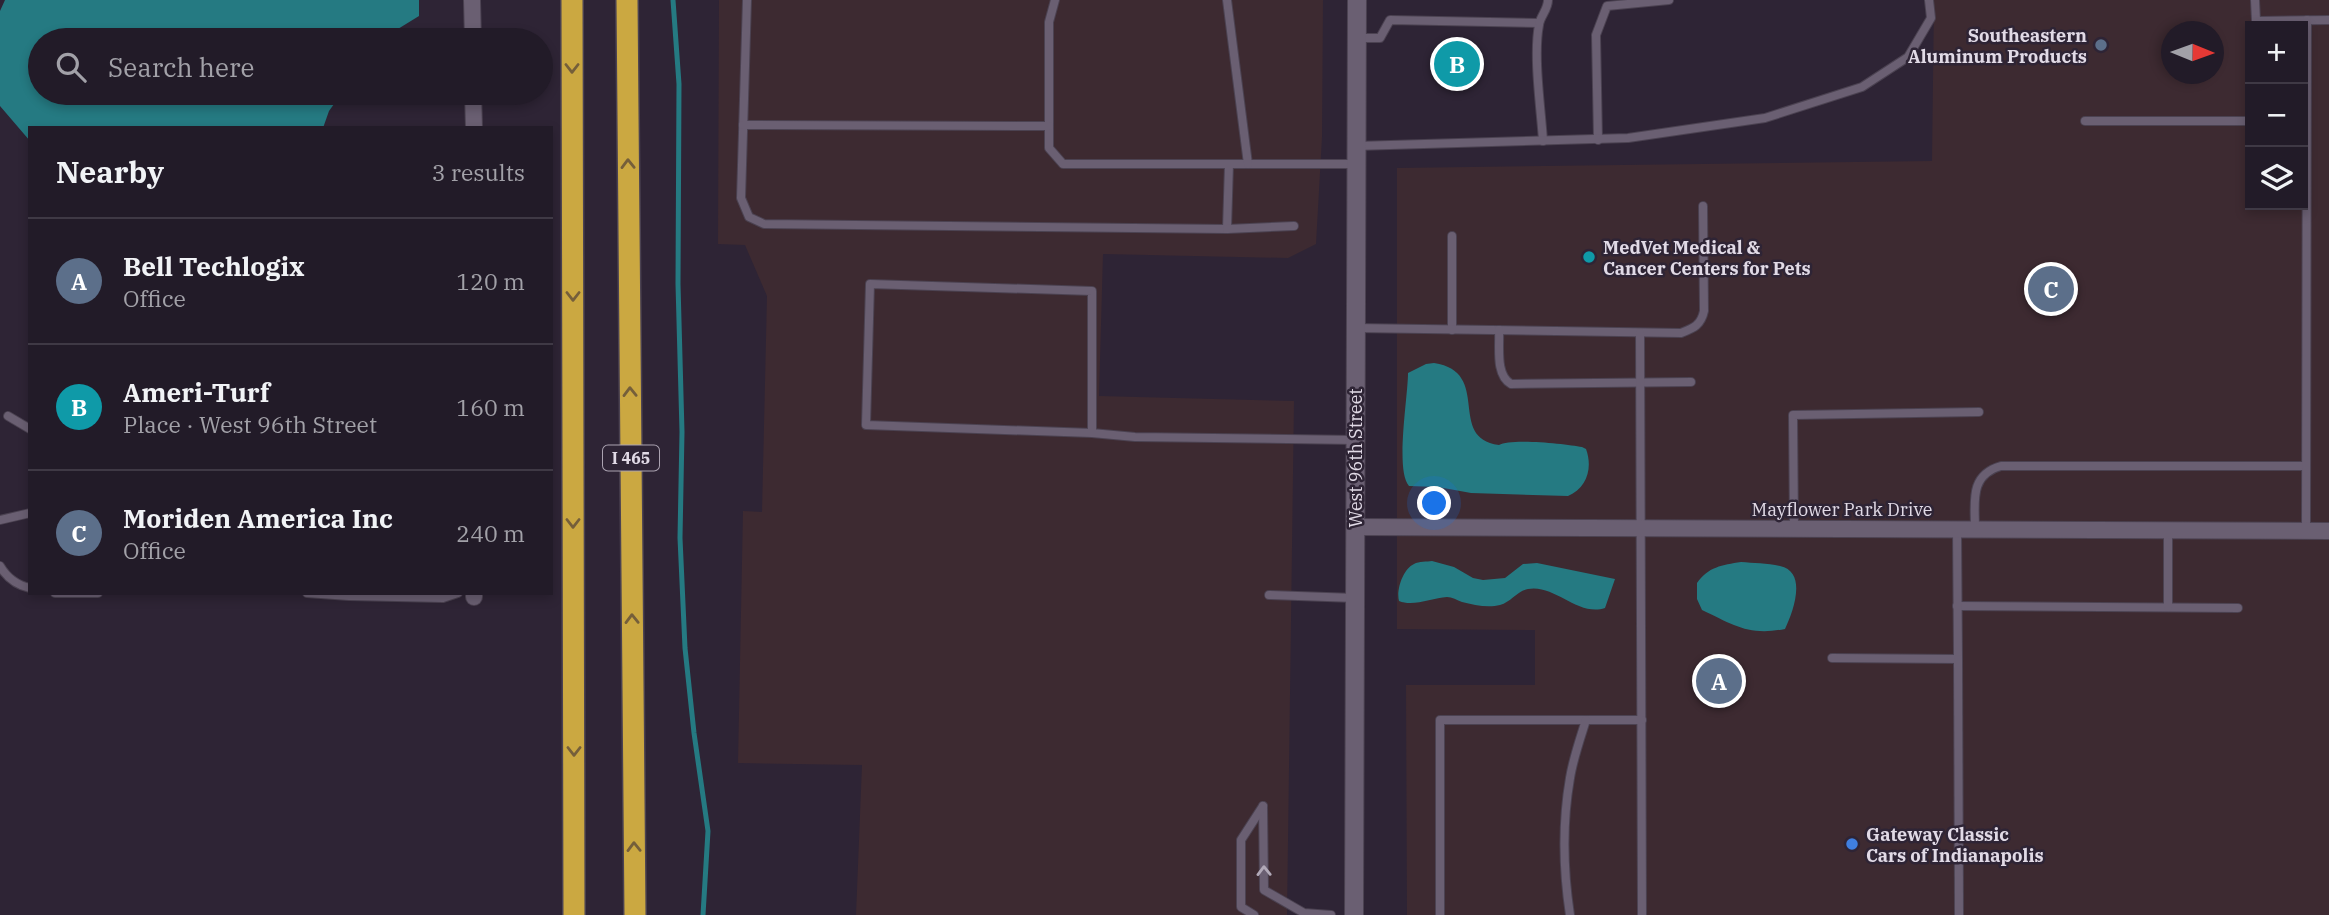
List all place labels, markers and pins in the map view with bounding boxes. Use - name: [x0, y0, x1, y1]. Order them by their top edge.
- place label: Southeastern Aluminum Products: [1908, 24, 2087, 68]
- marker: Southeastern Aluminum Products: [2093, 37, 2109, 53]
- pin: B: [1434, 38, 1480, 90]
- place label: MedVet Medical & Cancer Centers for Pets: [1603, 236, 1811, 280]
- marker: MedVet Medical & Cancer Centers for Pets: [1581, 249, 1597, 265]
- pin: C: [2028, 263, 2074, 315]
- pin: A: [1696, 655, 1742, 707]
- place label: Gateway Classic Cars of Indianapolis: [1866, 823, 2044, 867]
- marker: Gateway Classic Cars of Indianapolis: [1844, 836, 1860, 852]

